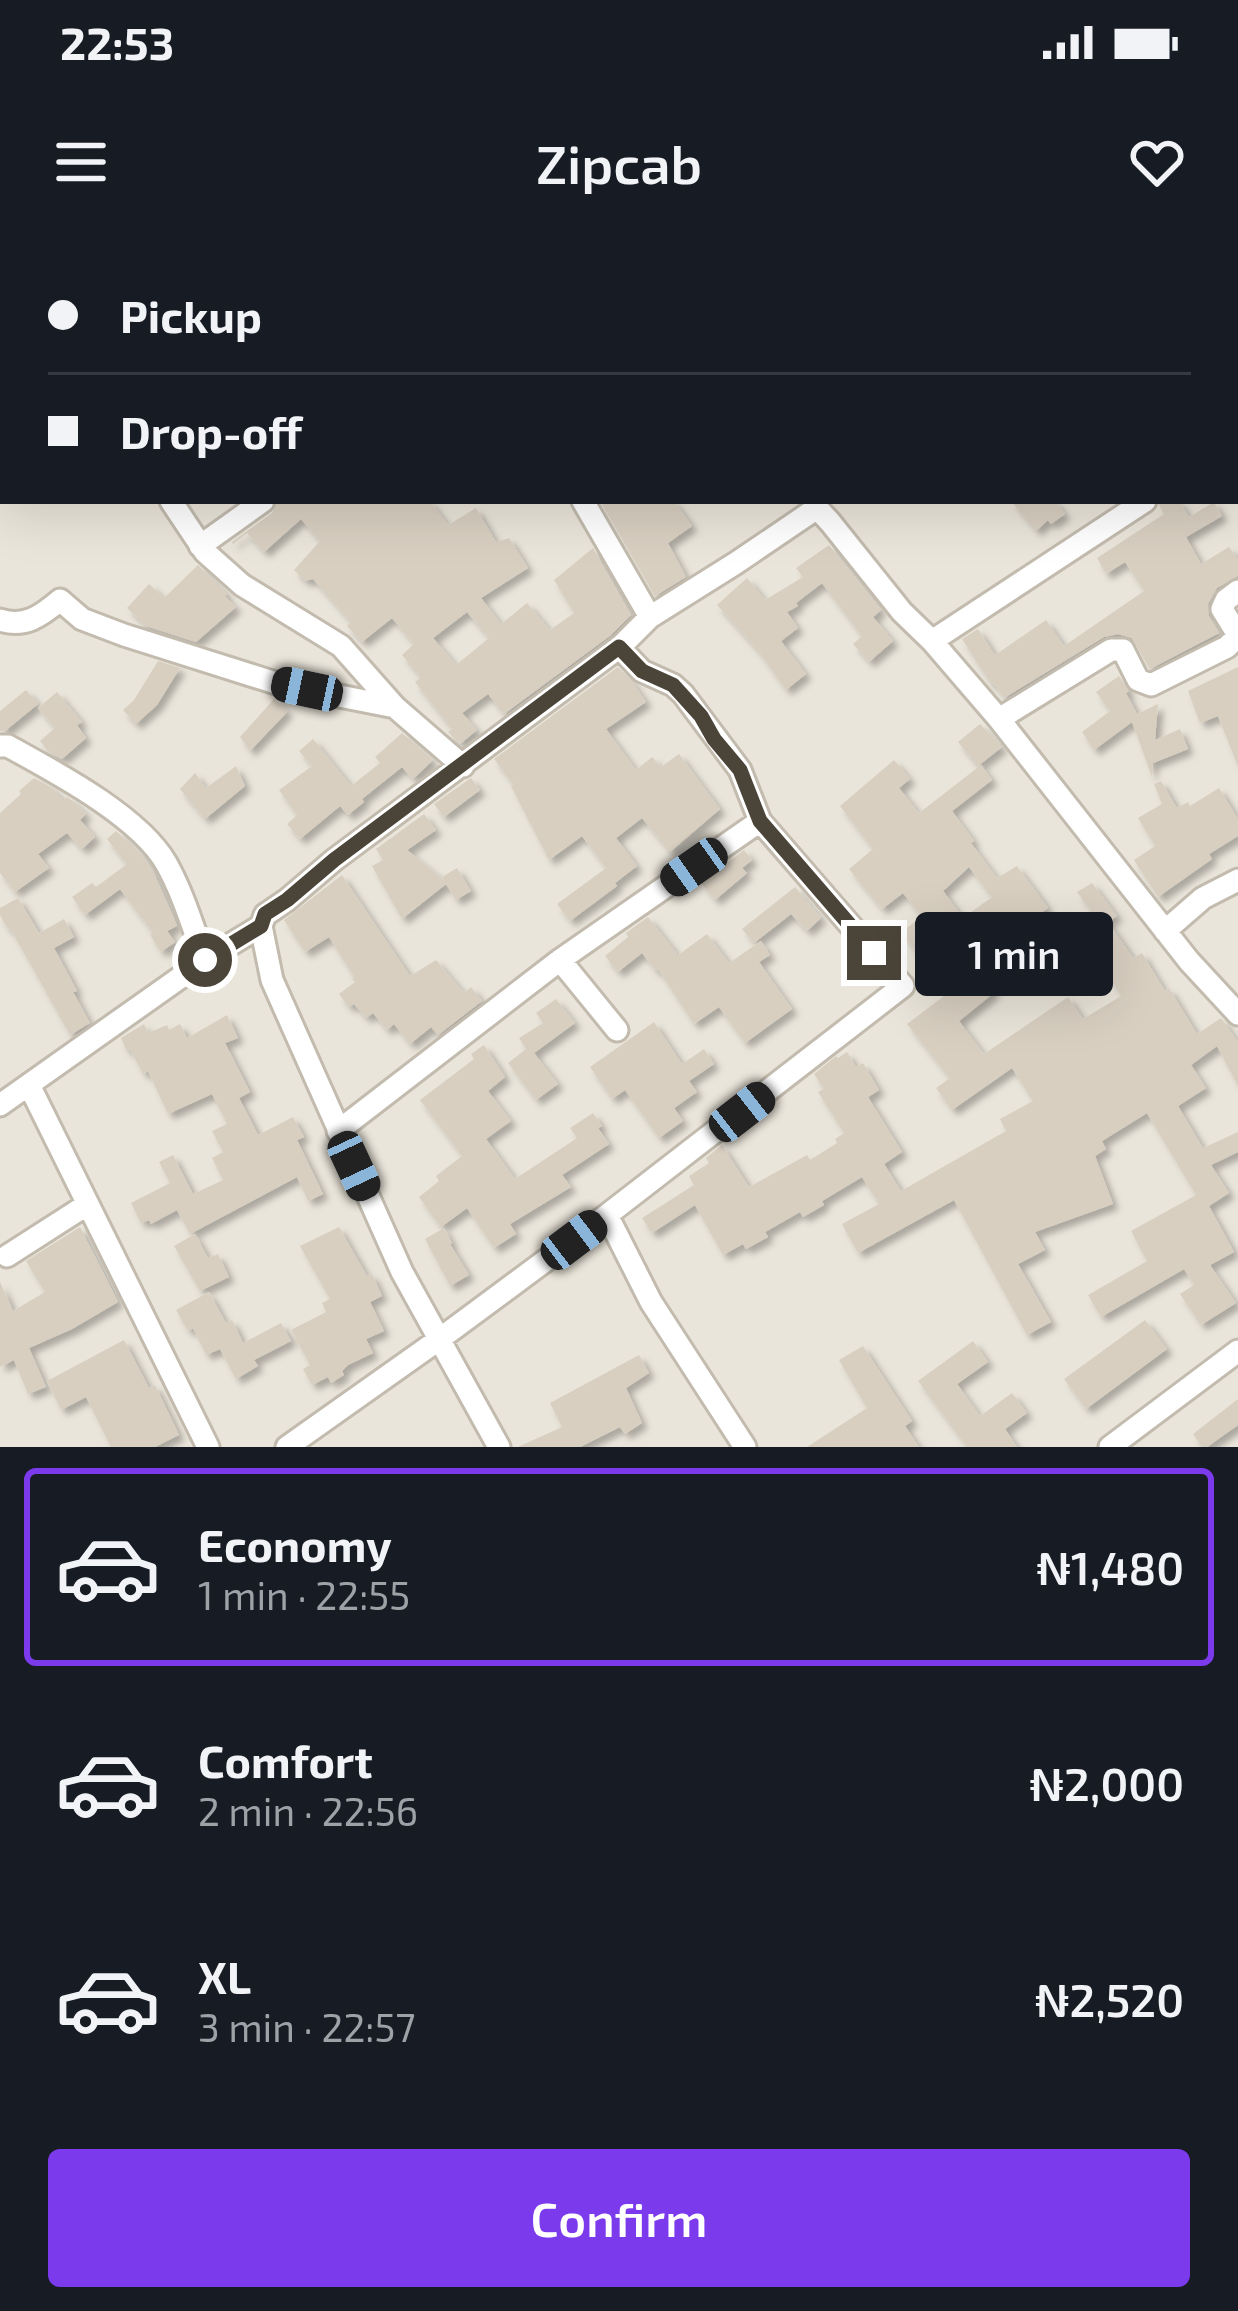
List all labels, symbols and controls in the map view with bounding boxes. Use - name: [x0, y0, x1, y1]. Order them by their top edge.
- text: 22:53: [60, 15, 174, 69]
- icon: menu: [48, 129, 114, 195]
- icon: heart: [1124, 129, 1190, 195]
- text: Zipcab: [536, 130, 702, 195]
- text: Pickup: [120, 288, 262, 342]
- text: Drop-off: [120, 404, 302, 458]
- car: [268, 664, 346, 714]
- car: [654, 832, 734, 902]
- callout: 1 min: [916, 911, 1114, 995]
- route end: [847, 926, 901, 980]
- text: 1 min: [968, 930, 1060, 977]
- route start: [178, 933, 232, 987]
- car: [703, 1076, 781, 1148]
- car: [322, 1126, 386, 1206]
- car: [534, 1204, 614, 1276]
- icon: car: [54, 1513, 162, 1621]
- text: Economy: [198, 1517, 392, 1571]
- text: ₦1,480: [1036, 1540, 1184, 1594]
- text: 1 min · 22:55: [198, 1571, 410, 1618]
- icon: car: [54, 1729, 162, 1837]
- text: Comfort: [198, 1733, 373, 1787]
- text: ₦2,000: [1029, 1756, 1184, 1810]
- text: 2 min · 22:56: [198, 1787, 418, 1834]
- icon: car: [54, 1945, 162, 2053]
- text: XL: [198, 1949, 251, 2003]
- text: ₦2,520: [1035, 1972, 1184, 2026]
- text: 3 min · 22:57: [198, 2003, 415, 2050]
- button: Confirm: [48, 2149, 1190, 2287]

